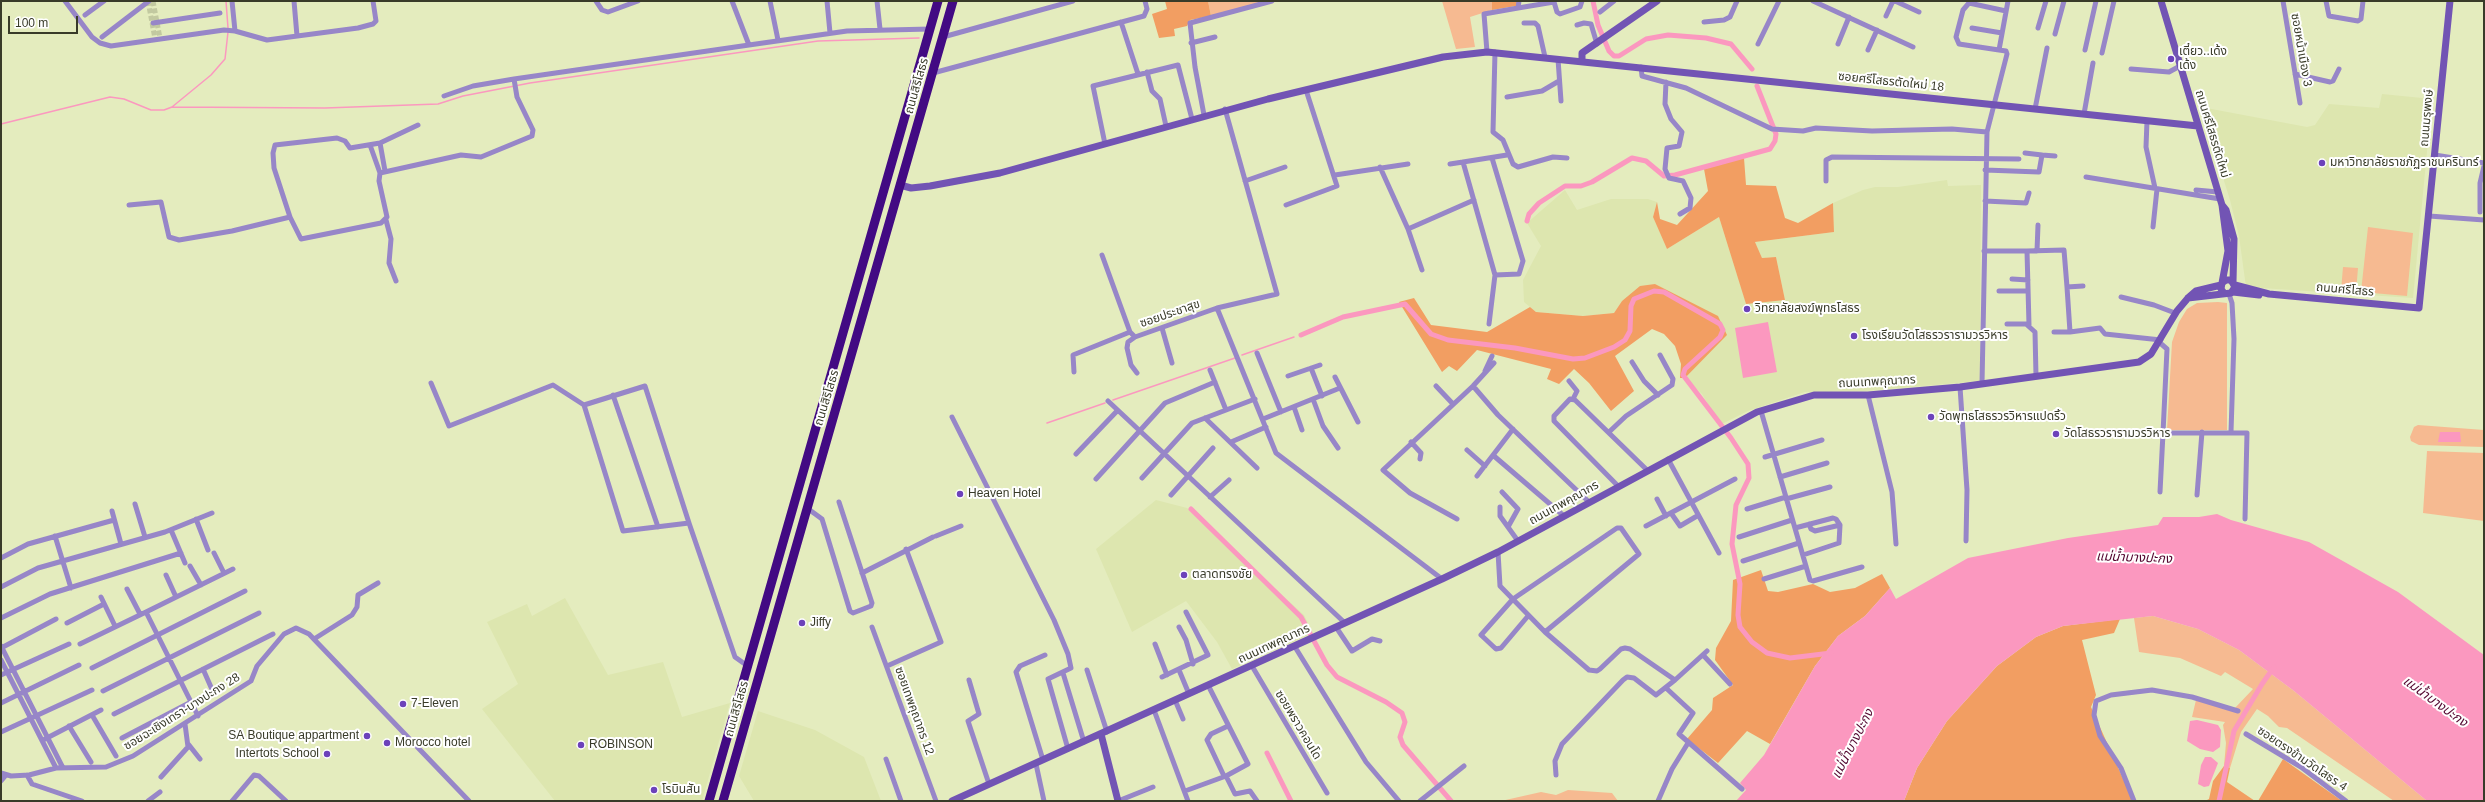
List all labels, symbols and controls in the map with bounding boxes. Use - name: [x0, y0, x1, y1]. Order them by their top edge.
- scale bar: [10, 8, 80, 34]
- street label: ซอยหน้าเมือง 3: [2287, 12, 2315, 88]
- text: 100 m: [15, 16, 48, 30]
- place label: เตี๋ยว..เด้ง เด้ง: [2179, 45, 2227, 73]
- marker: เตี๋ยว..เด้ง เด้ง: [2166, 54, 2176, 64]
- street label: ถนนสิริโสธร: [902, 56, 932, 116]
- street label: ซอยศรีโสธรตัดใหม่ 18: [1837, 69, 1945, 95]
- street label: ถนนศรีโสธรตัดใหม่: [2192, 88, 2232, 180]
- street label: ถนนมรุพงษ์: [2417, 89, 2437, 147]
- place label: มหาวิทยาลัยราชภัฏราชนครินทร์: [2330, 156, 2479, 170]
- marker: มหาวิทยาลัยราชภัฏราชนครินทร์: [2317, 158, 2327, 168]
- street label: ถนนศรีโสธร: [2315, 280, 2375, 300]
- street label: ซอยประชาสุข: [1138, 297, 1202, 331]
- place label: วิทยาลัยสงฆ์พุทธโสธร: [1755, 302, 1860, 316]
- marker: วิทยาลัยสงฆ์พุทธโสธร: [1742, 304, 1752, 314]
- place label: โรงเรียนวัดโสธรวรารามวรวิหาร: [1862, 329, 2008, 343]
- marker: โรงเรียนวัดโสธรวรารามวรวิหาร: [1849, 331, 1859, 341]
- street label: ถนนสิริโสธร: [812, 368, 842, 428]
- street label: ถนนเทพคุณากร: [1838, 373, 1916, 391]
- place label: วัดพุทธโสธรวรวิหารแปดริ้ว: [1939, 410, 2066, 424]
- marker: วัดพุทธโสธรวรวิหารแปดริ้ว: [1926, 412, 1936, 422]
- place label: วัดโสธรวรารามวรวิหาร: [2064, 427, 2170, 441]
- marker: วัดโสธรวรารามวรวิหาร: [2051, 429, 2061, 439]
- street label: ถนนเทพคุณากร: [1527, 478, 1601, 528]
- place label: Heaven Hotel: [968, 487, 1041, 501]
- marker: Heaven Hotel: [955, 489, 965, 499]
- water label: แม่น้ำบางปะกง: [2096, 549, 2172, 567]
- place label: ตลาดทรงชัย: [1192, 568, 1252, 582]
- marker: ตลาดทรงชัย: [1179, 570, 1189, 580]
- place label: Jiffy: [810, 616, 831, 630]
- marker: Jiffy: [797, 618, 807, 628]
- street label: ถนนเทพคุณากร: [1236, 621, 1312, 667]
- street label: ซอยเทพคุณากร 12: [891, 665, 937, 757]
- street label: ซอยฉะเชิงเทรา-บางปะกง 28: [121, 670, 243, 754]
- water label: แม่น้ำบางปะกง: [2400, 673, 2470, 731]
- street label: ถนนสิริโสธร: [722, 679, 752, 739]
- street label: ซอยพราวคอนโด: [1272, 688, 1324, 762]
- place label: 7-Eleven: [411, 697, 458, 711]
- marker: 7-Eleven: [398, 699, 408, 709]
- water label: แม่น้ำบางปะกง: [1829, 707, 1877, 781]
- street label: ซอยตรงข้ามวัดโสธร 4: [2254, 724, 2350, 794]
- place label: SA Boutique appartment: [228, 729, 359, 743]
- marker: SA Boutique appartment: [362, 731, 372, 741]
- place label: Morocco hotel: [395, 736, 470, 750]
- marker: Morocco hotel: [382, 738, 392, 748]
- place label: ROBINSON: [589, 738, 653, 752]
- marker: ROBINSON: [576, 740, 586, 750]
- place label: Intertots School: [236, 747, 319, 761]
- marker: Intertots School: [322, 749, 332, 759]
- place label: โรบินสัน: [662, 783, 700, 797]
- marker: โรบินสัน: [649, 785, 659, 795]

